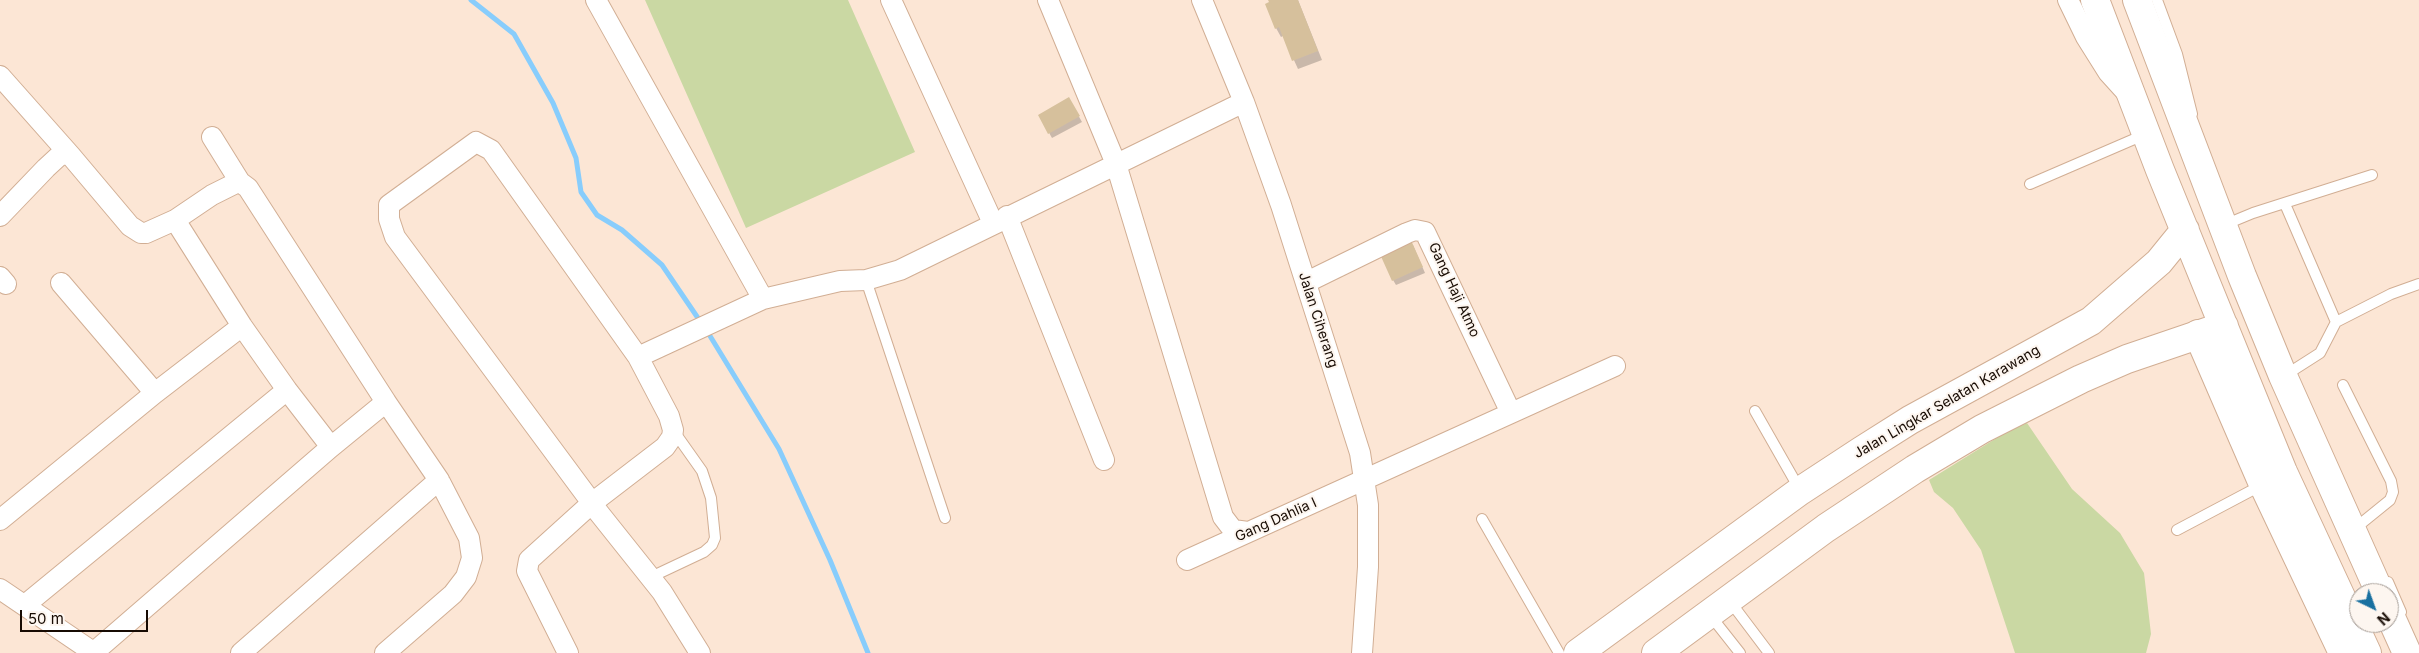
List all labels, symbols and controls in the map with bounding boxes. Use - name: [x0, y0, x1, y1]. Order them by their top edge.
- street label: Gang Haji Atmo: [1425, 240, 1483, 340]
- street label: Jalan Ciherang: [1295, 270, 1341, 370]
- street label: Jalan Lingkar Selatan Karawang: [1851, 342, 2043, 462]
- street label: Gang Dahlia I: [1233, 494, 1319, 546]
- north arrow: [2349, 583, 2399, 633]
- scale bar: [22, 600, 150, 632]
- text: 50 m: [28, 609, 64, 628]
- text: N: [2374, 609, 2393, 629]

